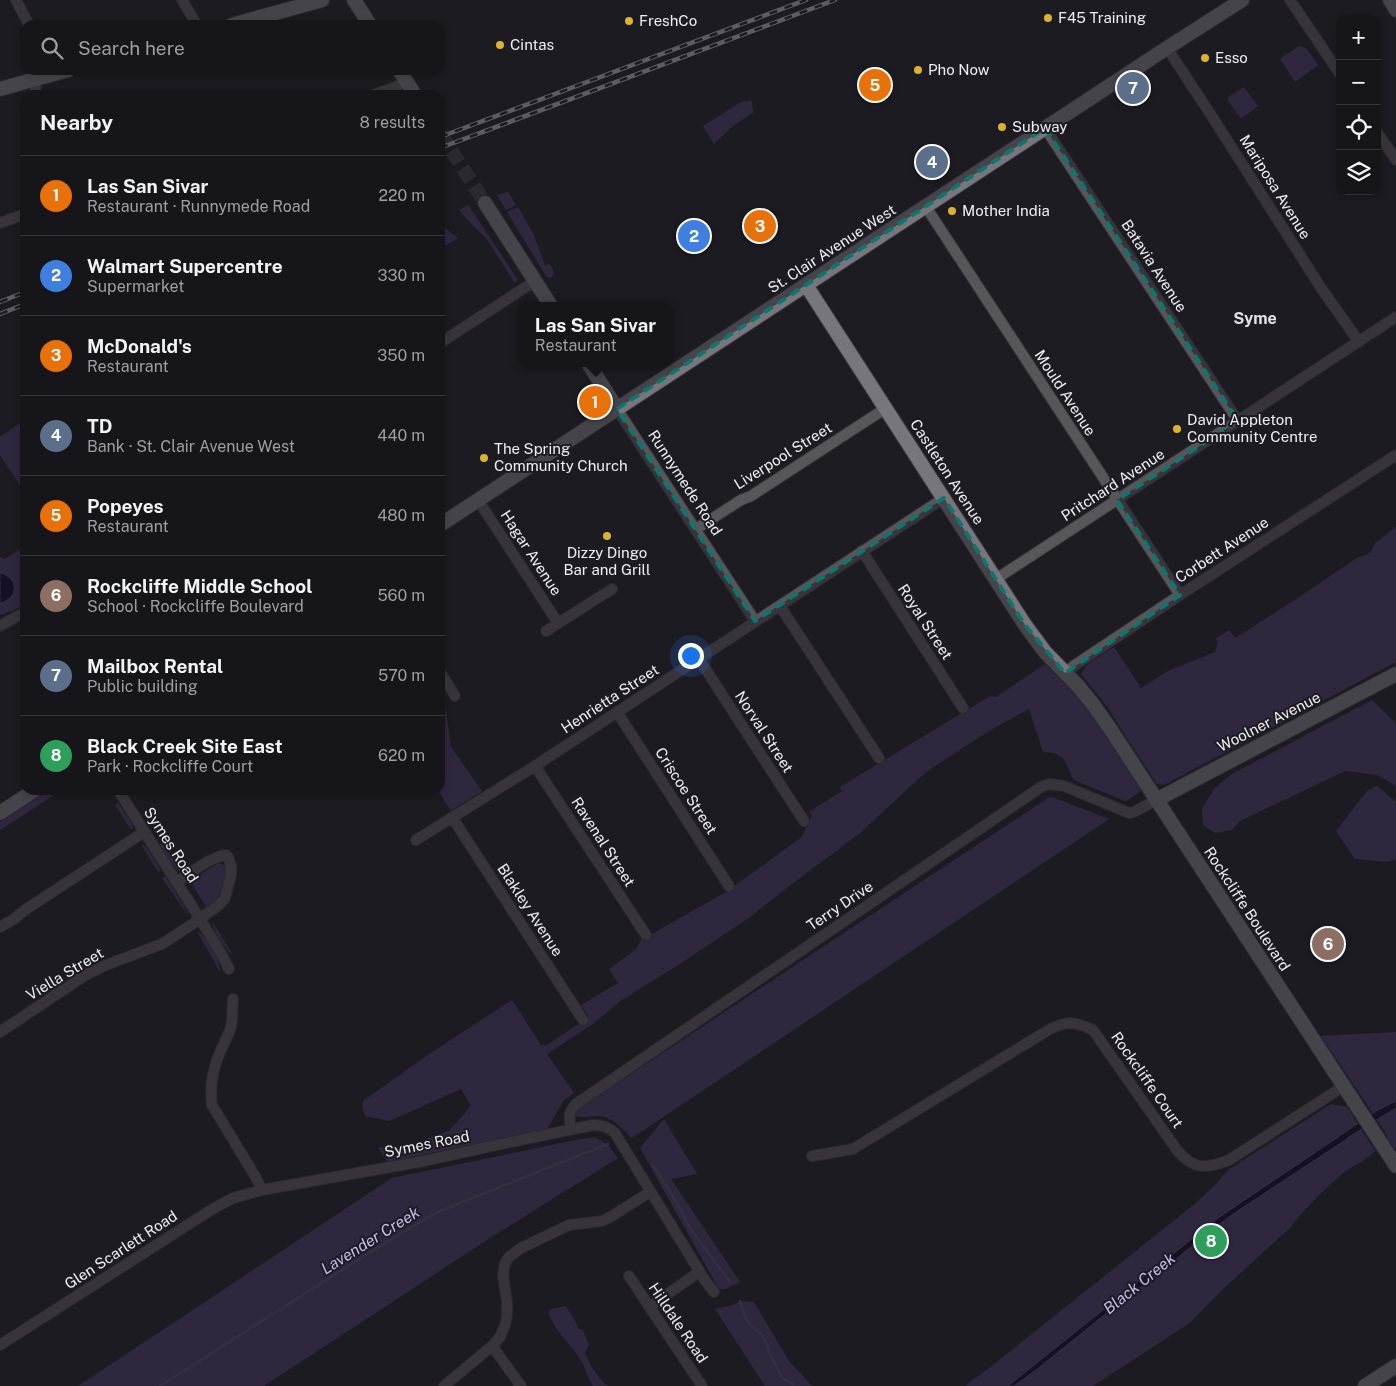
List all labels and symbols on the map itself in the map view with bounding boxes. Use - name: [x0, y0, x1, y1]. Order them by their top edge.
- place label: F45 Training: [1058, 9, 1146, 26]
- place label: FreshCo: [639, 12, 697, 29]
- marker: F45 Training: [1042, 12, 1054, 24]
- marker: FreshCo: [623, 15, 635, 27]
- place label: Cintas: [510, 36, 554, 53]
- marker: Cintas: [494, 39, 506, 51]
- place label: Esso: [1215, 49, 1248, 66]
- marker: Esso: [1199, 52, 1211, 64]
- place label: Pho Now: [928, 61, 990, 78]
- marker: Pho Now: [912, 64, 924, 76]
- pin: 5: [859, 66, 891, 104]
- pin: 7: [1117, 69, 1149, 107]
- place label: Subway: [1012, 118, 1067, 135]
- marker: Subway: [996, 121, 1008, 133]
- street label: Mariposa Avenue: [1237, 131, 1314, 242]
- pin: 4: [916, 143, 948, 181]
- street label: St. Clair Avenue West: [765, 201, 899, 296]
- place label: Mother India: [962, 202, 1050, 219]
- marker: Mother India: [946, 205, 958, 217]
- pin: 3: [744, 207, 776, 245]
- street label: Batavia Avenue: [1118, 216, 1191, 315]
- pin: 2: [678, 217, 710, 255]
- district label: Syme: [1233, 309, 1277, 328]
- street label: Mould Avenue: [1031, 347, 1099, 439]
- pin: 1: [579, 383, 611, 421]
- place label: David Appleton Community Centre: [1187, 411, 1318, 445]
- street label: Castleton Avenue: [907, 416, 988, 527]
- street label: Liverpool Street: [731, 419, 835, 492]
- marker: David Appleton Community Centre: [1171, 423, 1183, 435]
- street label: Runnymede Road: [645, 427, 726, 538]
- place label: The Spring Community Church: [494, 440, 628, 474]
- street label: Pritchard Avenue: [1058, 445, 1168, 524]
- marker: The Spring Community Church: [478, 452, 490, 464]
- street label: Hagar Avenue: [498, 507, 565, 599]
- street label: Corbett Avenue: [1172, 513, 1272, 586]
- marker: Dizzy Dingo Bar and Grill: [601, 530, 613, 542]
- place label: Dizzy Dingo Bar and Grill: [564, 544, 650, 578]
- street label: Royal Street: [895, 581, 956, 663]
- your location: [678, 643, 704, 669]
- street label: Henrietta Street: [558, 661, 662, 736]
- street label: Norval Street: [732, 688, 797, 776]
- street label: Woolner Avenue: [1214, 688, 1323, 755]
- street label: Criscoe Street: [652, 744, 721, 837]
- street label: Ravenal Street: [568, 794, 639, 890]
- street label: Symes Road: [141, 804, 202, 886]
- street label: Rockcliffe Boulevard: [1201, 844, 1294, 974]
- street label: Blakley Avenue: [494, 860, 567, 959]
- street label: Terry Drive: [804, 877, 876, 934]
- pin: 6: [1312, 925, 1344, 963]
- street label: Viella Street: [23, 944, 106, 1003]
- street label: Rockcliffe Court: [1108, 1028, 1187, 1131]
- street label: Symes Road: [383, 1127, 471, 1160]
- water label: Lavender Creek: [318, 1202, 423, 1278]
- street label: Glen Scarlett Road: [61, 1207, 180, 1292]
- pin: 8: [1195, 1222, 1227, 1260]
- water label: Black Creek: [1100, 1248, 1179, 1318]
- street label: Hilldale Road: [645, 1280, 711, 1366]

